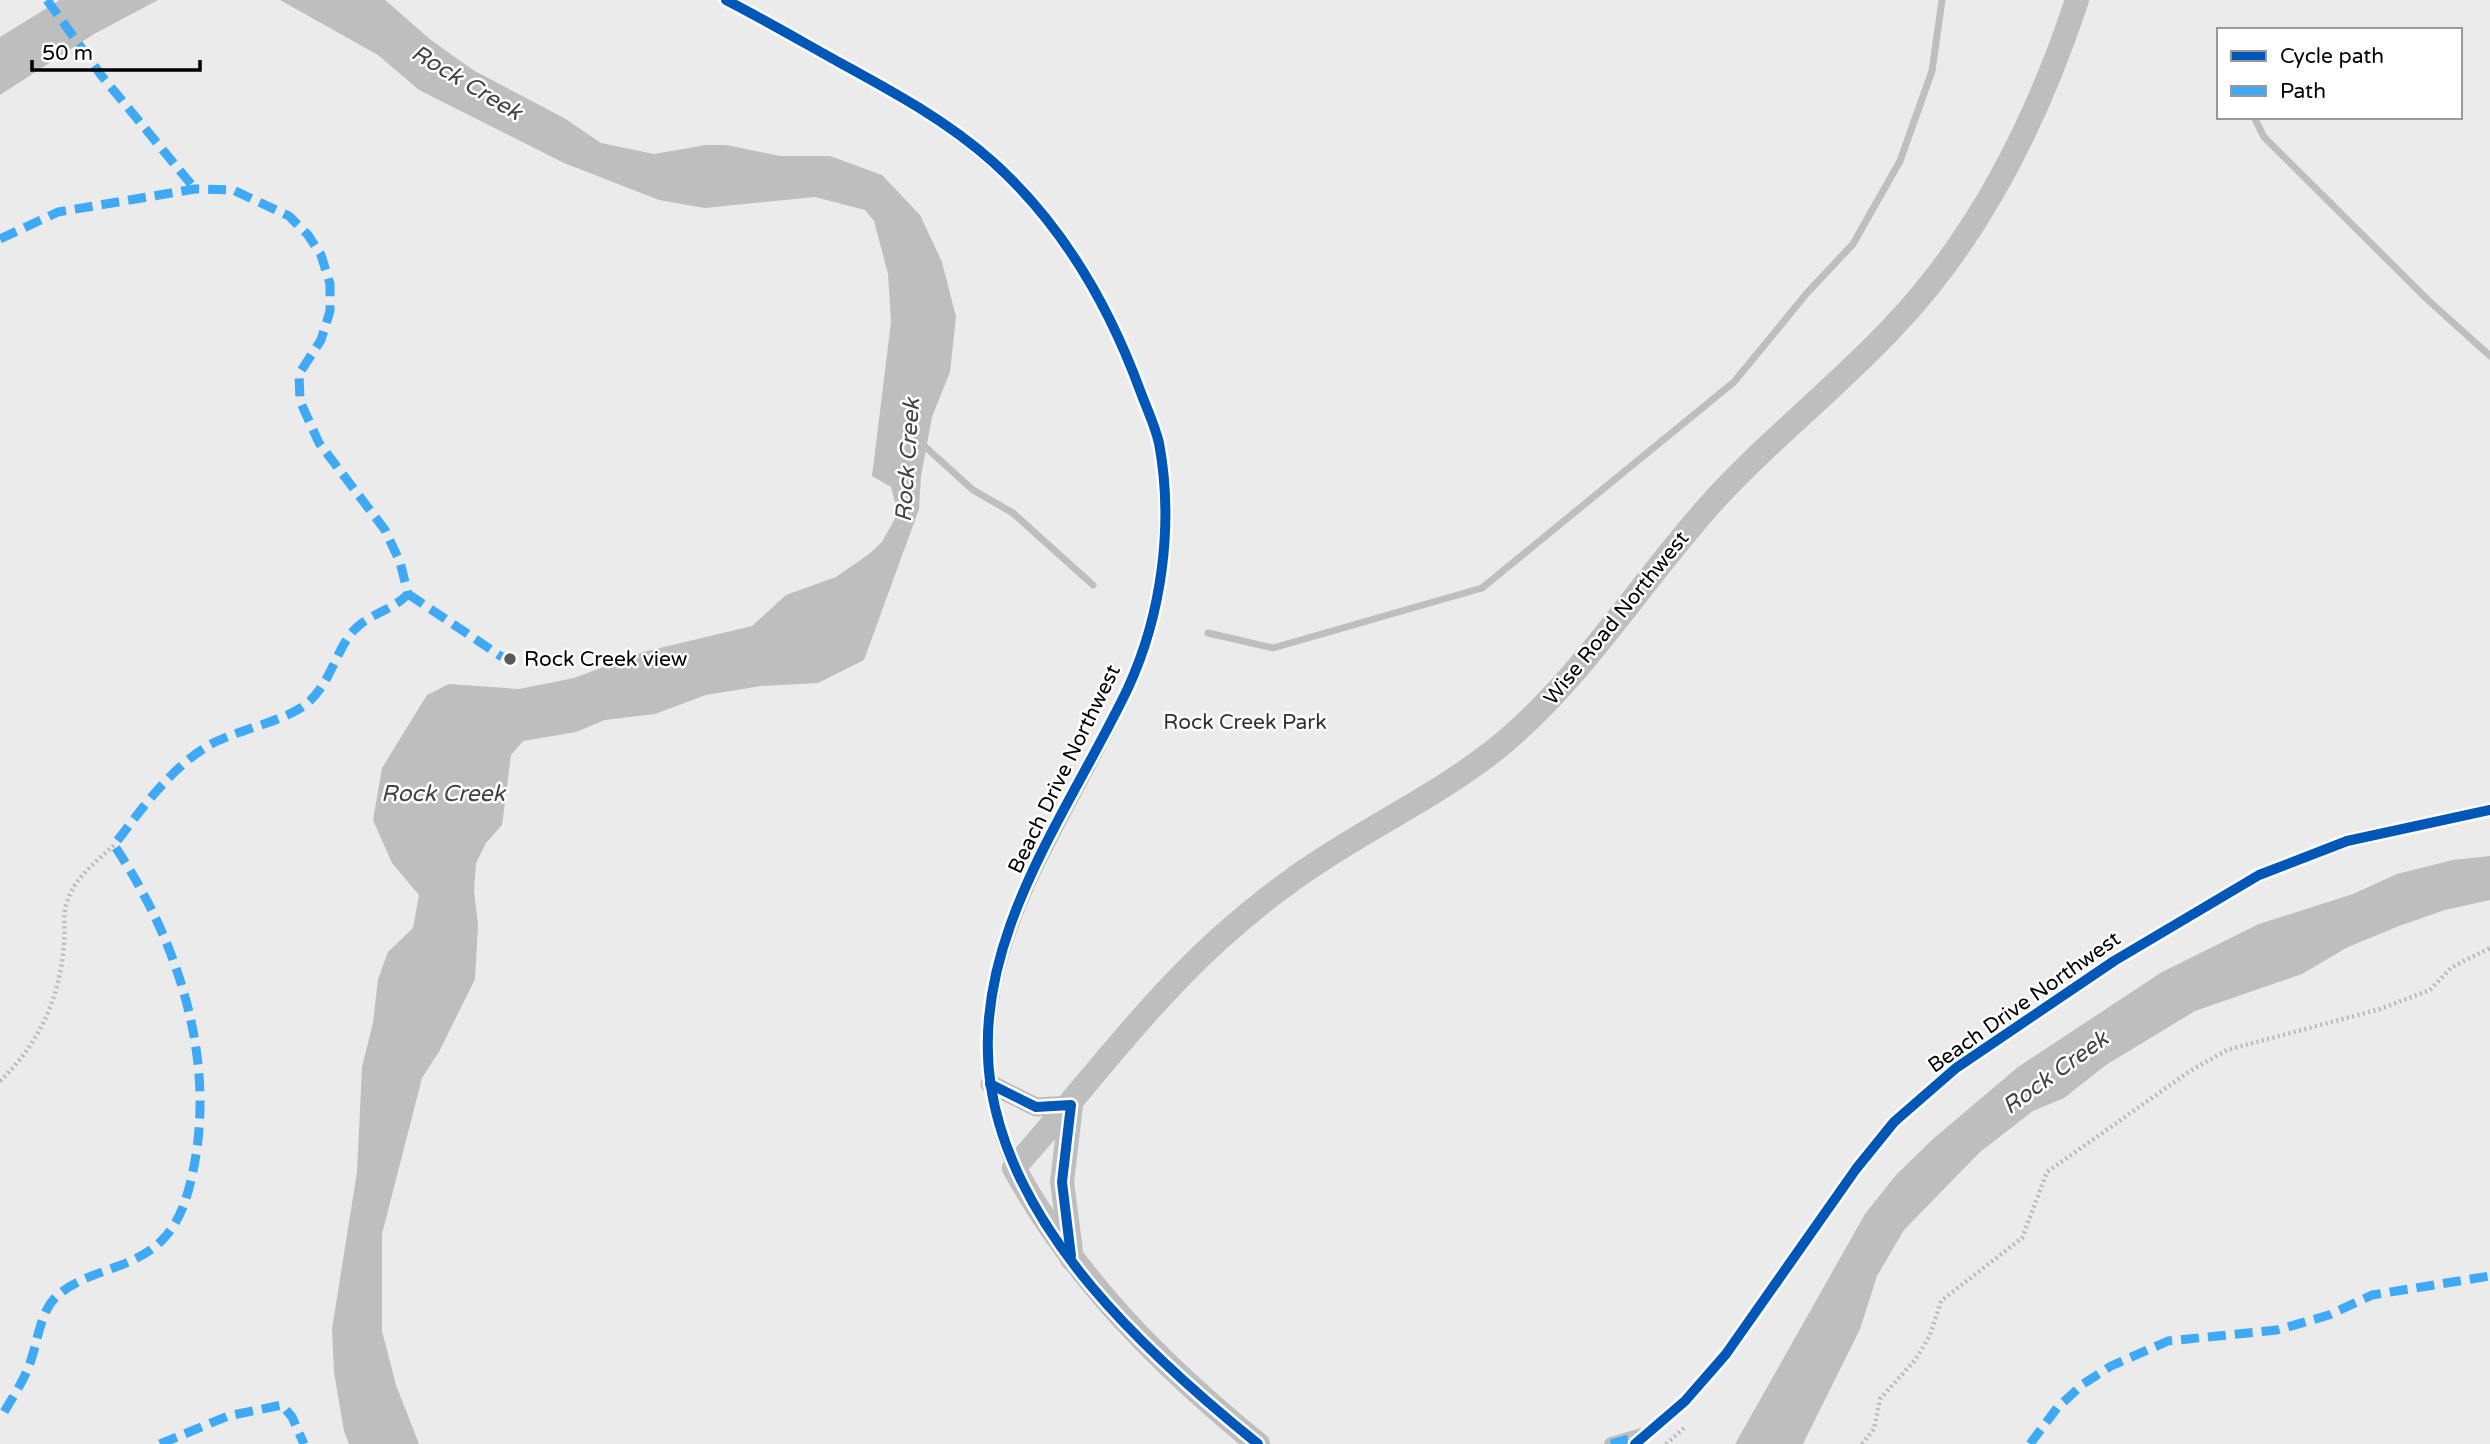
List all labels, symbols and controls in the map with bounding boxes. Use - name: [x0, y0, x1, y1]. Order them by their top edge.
- scale bar: [32, 28, 200, 72]
- legend: [2217, 28, 2462, 119]
- water label: Rock Creek: [406, 39, 528, 128]
- text: 50 m: [42, 41, 93, 66]
- text: Cycle path: [2280, 44, 2384, 69]
- text: Path: [2280, 79, 2326, 104]
- water label: Rock Creek: [890, 396, 926, 523]
- street label: Wise Road Northwest: [1539, 526, 1694, 710]
- place label: Rock Creek view: [524, 647, 688, 672]
- marker: Rock Creek view: [502, 651, 518, 667]
- street label: Beach Drive Northwest: [1003, 661, 1126, 878]
- park label: Rock Creek Park: [1163, 710, 1327, 735]
- water label: Rock Creek: [381, 780, 506, 808]
- street label: Beach Drive Northwest: [1923, 926, 2125, 1078]
- water label: Rock Creek: [1997, 1024, 2115, 1121]

